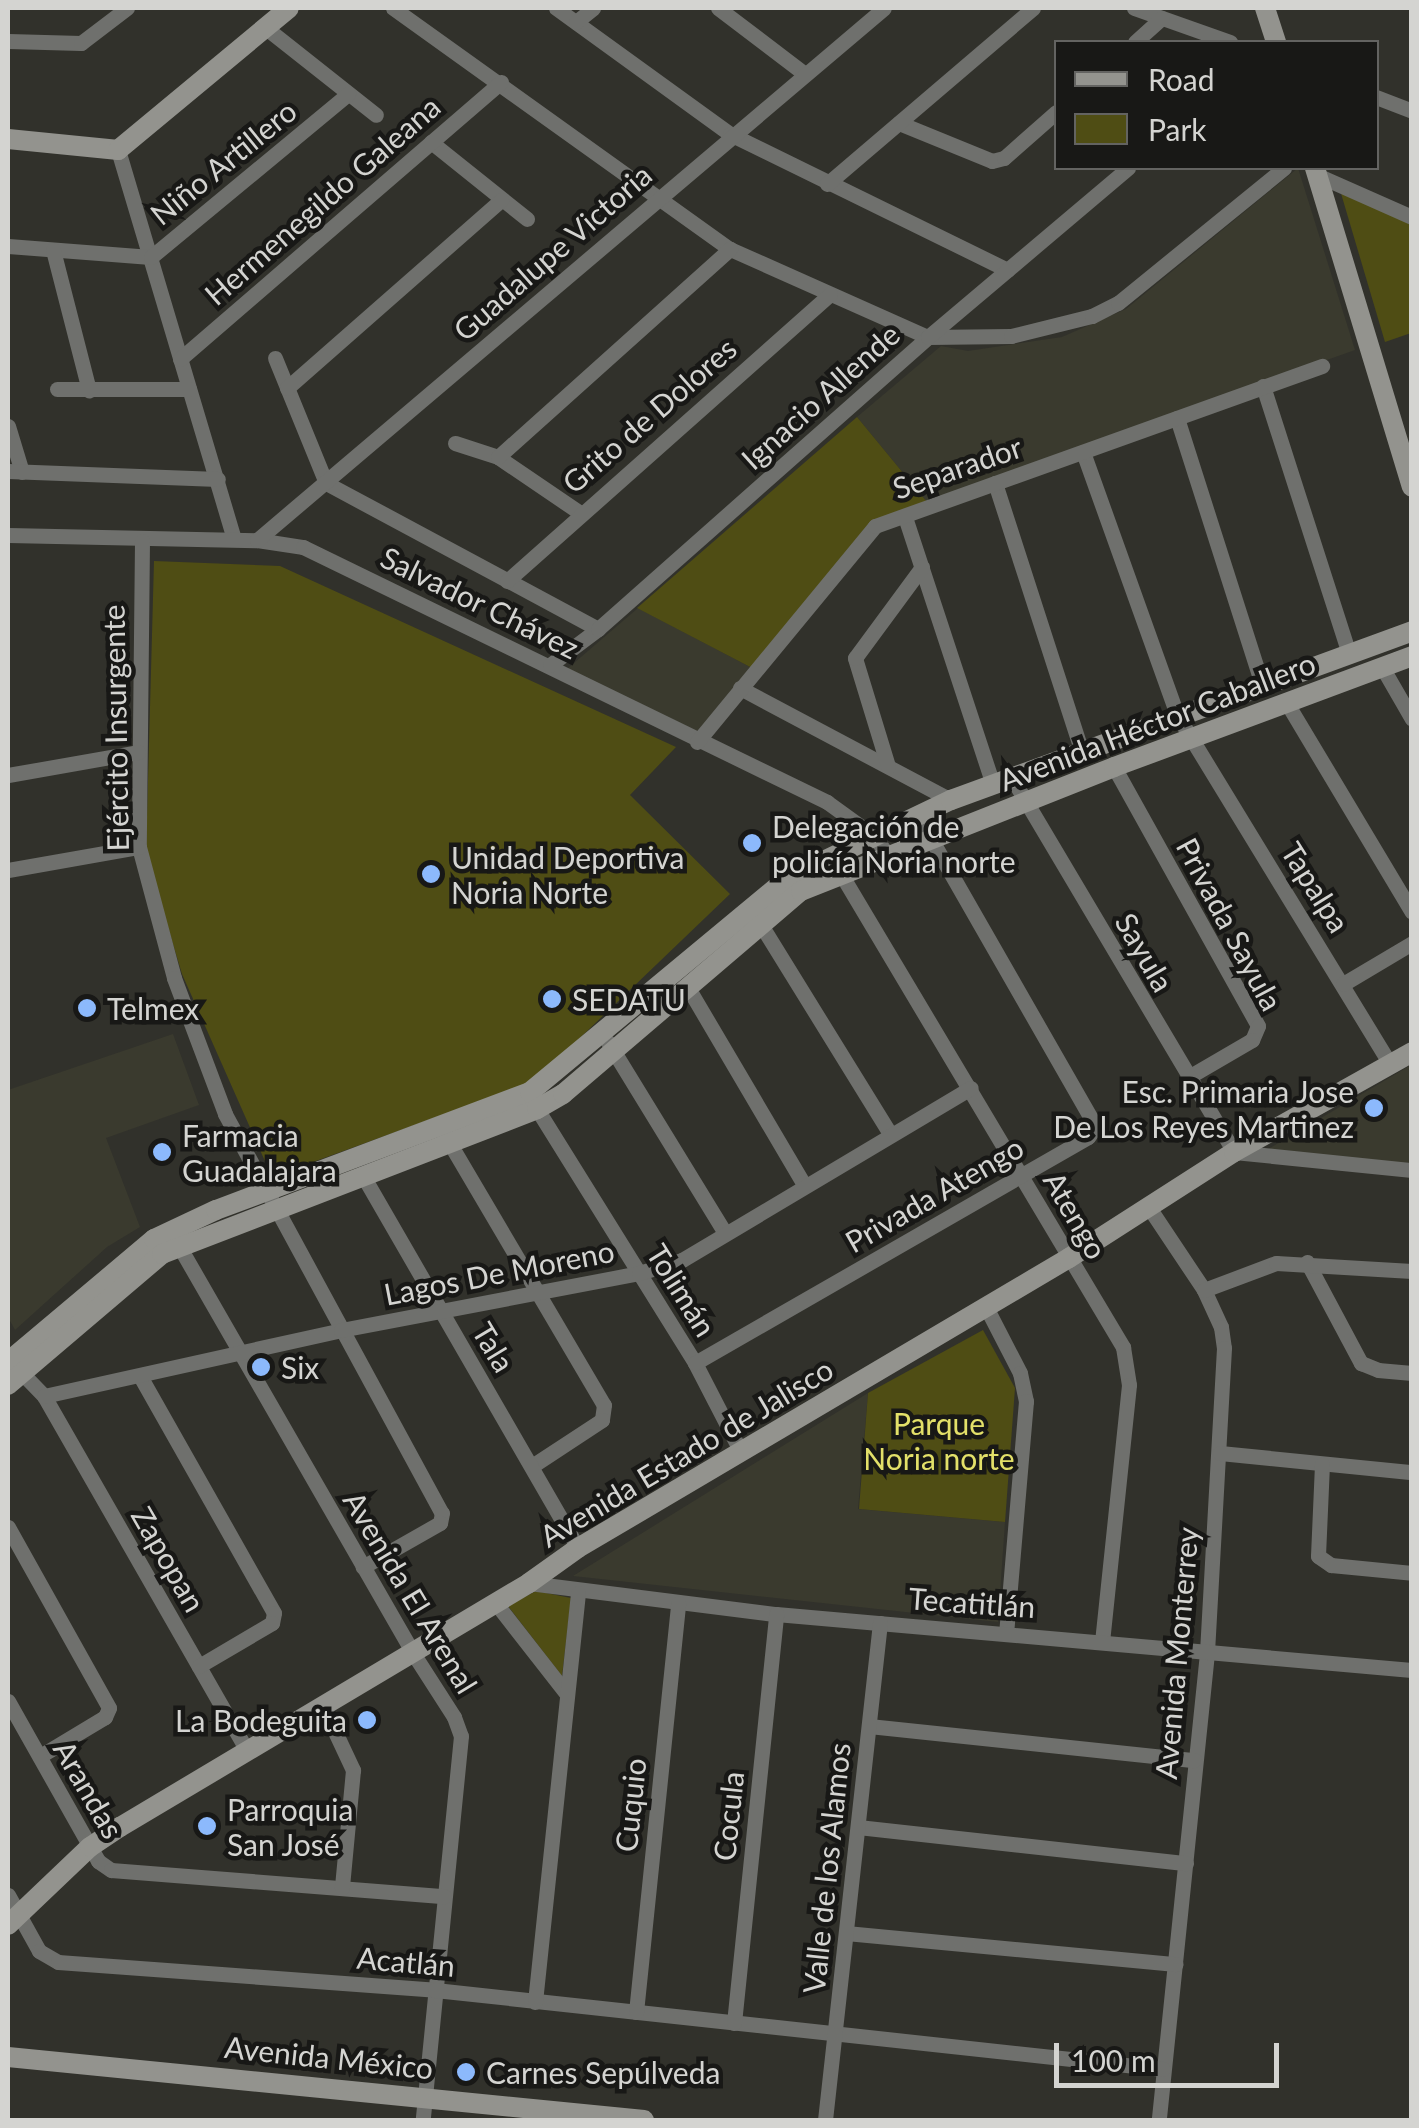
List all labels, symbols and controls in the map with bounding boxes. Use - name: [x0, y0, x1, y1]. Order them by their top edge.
- legend: [1054, 40, 1379, 170]
- text: Road: [1148, 61, 1215, 97]
- street label: Hermenegildo Galeana: [197, 88, 447, 312]
- street label: Niño Artillero: [142, 92, 304, 232]
- text: Park: [1148, 111, 1207, 147]
- street label: Guadalupe Victoria: [445, 156, 659, 348]
- street label: Ignacio Allende: [733, 315, 907, 477]
- street label: Grito de Dolores: [555, 330, 743, 500]
- street label: Separador: [888, 428, 1026, 506]
- street label: Salvador Chávez: [375, 538, 585, 666]
- street label: Ejército Insurgente: [95, 604, 135, 852]
- street label: Avenida Héctor Caballero: [994, 644, 1320, 798]
- place label: Delegación de policía Noria norte: [772, 808, 1016, 878]
- marker: Delegación de policía Noria norte: [741, 832, 763, 854]
- street label: Privada Sayula: [1169, 832, 1291, 1016]
- street label: Tapalpa: [1274, 835, 1358, 939]
- place label: Unidad Deportiva Noria Norte: [451, 839, 684, 910]
- marker: Unidad Deportiva Noria Norte: [420, 863, 442, 885]
- street label: Sayula: [1108, 906, 1182, 998]
- place label: SEDATU: [572, 981, 686, 1017]
- marker: SEDATU: [541, 988, 563, 1010]
- place label: Telmex: [107, 990, 199, 1026]
- marker: Telmex: [76, 997, 98, 1019]
- place label: Esc. Primaria Jose De Los Reyes Martinez: [1053, 1073, 1354, 1144]
- marker: Esc. Primaria Jose De Los Reyes Martinez: [1363, 1097, 1385, 1119]
- place label: Farmacia Guadalajara: [182, 1117, 337, 1188]
- street label: Privada Atengo: [838, 1128, 1030, 1260]
- marker: Farmacia Guadalajara: [151, 1141, 173, 1163]
- street label: Atengo: [1037, 1165, 1115, 1265]
- street label: Lagos De Moreno: [381, 1232, 617, 1312]
- street label: Tolimán: [640, 1237, 724, 1343]
- street label: Tala: [465, 1316, 523, 1378]
- place label: Six: [281, 1349, 319, 1385]
- street label: Avenida Estado de Jalisco: [533, 1350, 839, 1554]
- marker: Six: [250, 1356, 272, 1378]
- park label: Parque Noria norte: [863, 1405, 1015, 1476]
- street label: Avenida El Arenal: [336, 1484, 486, 1700]
- street label: Zapopan: [125, 1500, 213, 1618]
- street label: Avenida Monterrey: [1147, 1525, 1205, 1781]
- street label: Tecatitlán: [907, 1580, 1037, 1624]
- place label: La Bodeguita: [175, 1702, 347, 1738]
- marker: La Bodeguita: [356, 1709, 378, 1731]
- street label: Arandas: [47, 1734, 131, 1844]
- street label: Valle de los Alamos: [795, 1740, 857, 1996]
- street label: Cuquio: [607, 1756, 653, 1854]
- street label: Cocula: [705, 1769, 751, 1863]
- place label: Parroquia San José: [227, 1791, 353, 1862]
- marker: Parroquia San José: [196, 1815, 218, 1837]
- street label: Acatlán: [355, 1939, 457, 1983]
- scale bar: [1059, 2023, 1284, 2085]
- street label: Avenida México: [223, 2028, 435, 2086]
- text: 100 m: [1071, 2042, 1156, 2078]
- place label: Carnes Sepúlveda: [486, 2054, 720, 2090]
- marker: Carnes Sepúlveda: [455, 2061, 477, 2083]

